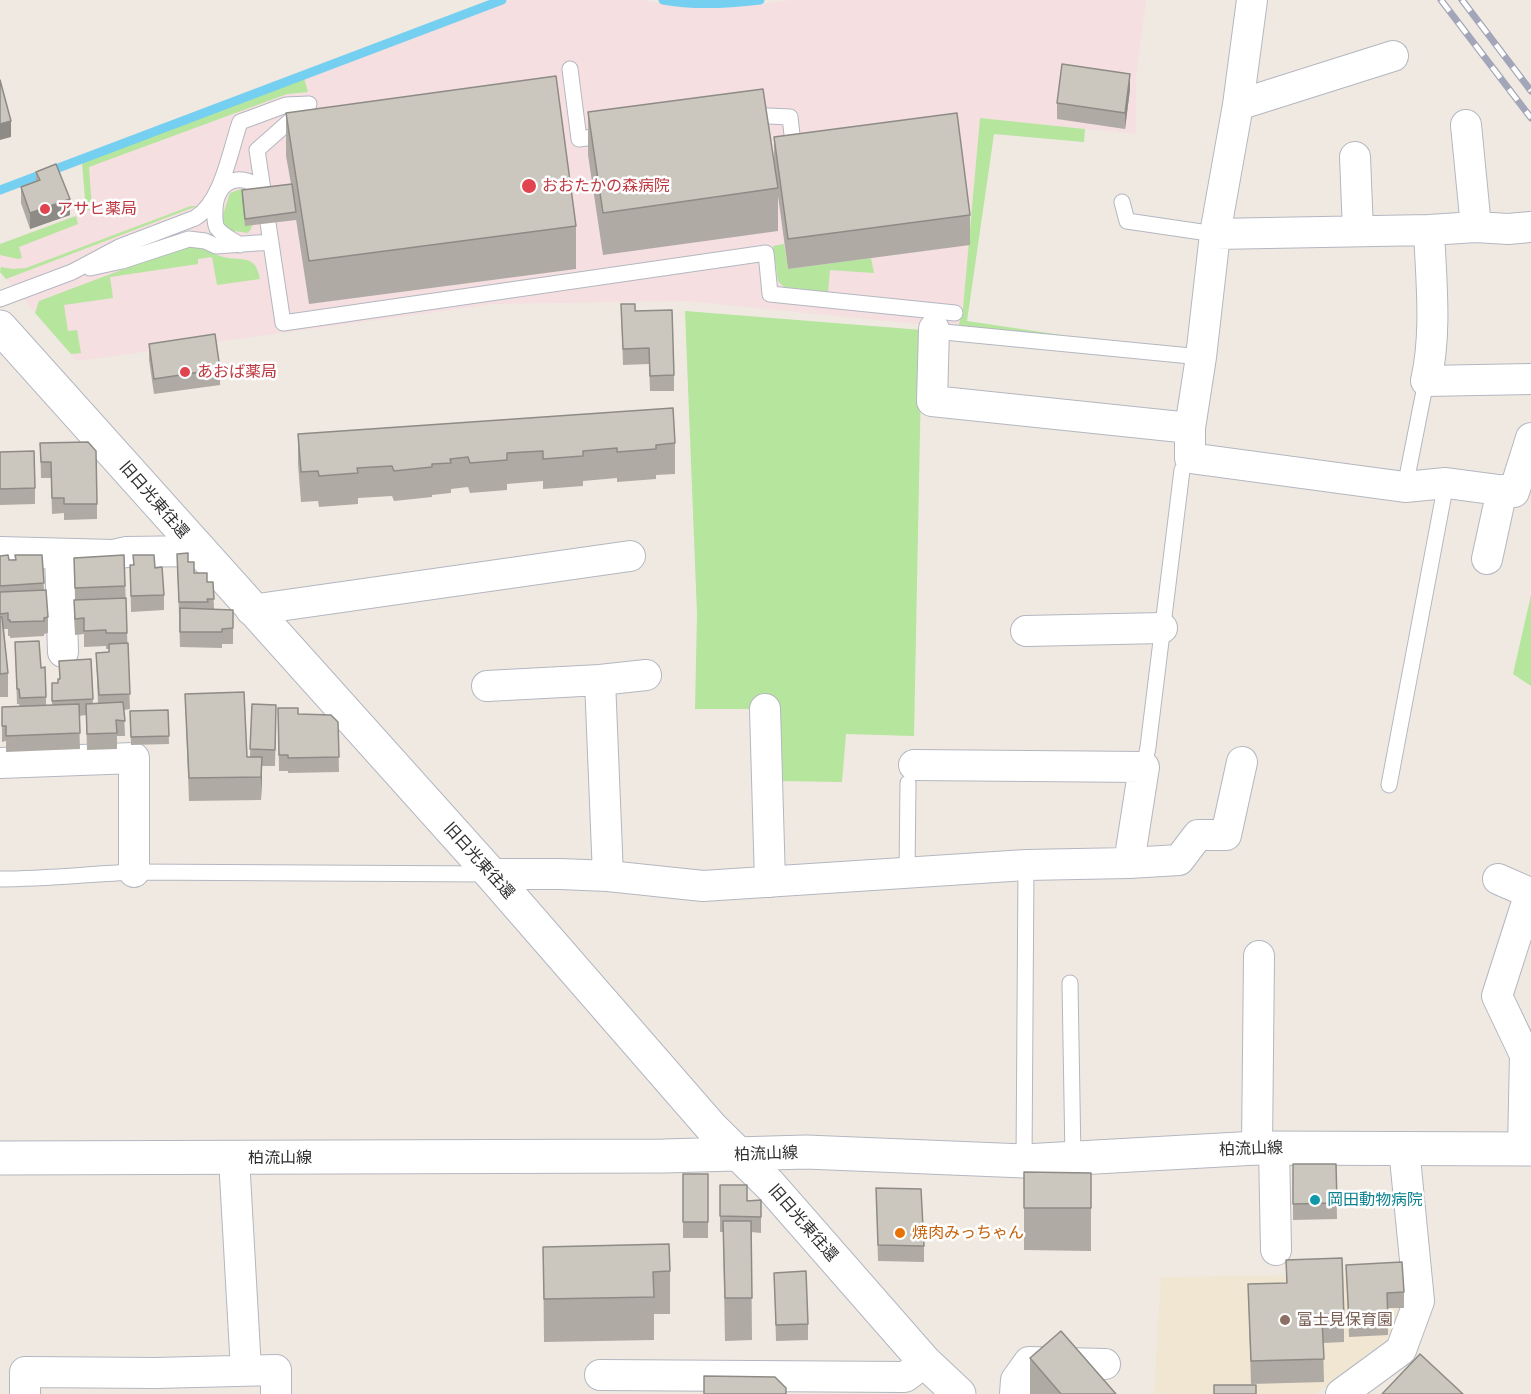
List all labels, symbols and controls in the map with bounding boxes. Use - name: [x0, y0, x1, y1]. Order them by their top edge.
- place label: おおたかの森病院: [542, 176, 670, 196]
- marker: おおたかの森病院: [520, 177, 538, 195]
- place label: アサヒ薬局: [57, 199, 137, 219]
- marker: アサヒ薬局: [38, 202, 52, 216]
- place label: あおば薬局: [197, 362, 277, 382]
- marker: あおば薬局: [178, 365, 192, 379]
- street label: 旧日光東往還: [115, 457, 193, 543]
- street label: 旧日光東往還: [440, 819, 518, 903]
- street label: 柏流山線: [1219, 1138, 1283, 1160]
- street label: 柏流山線: [734, 1143, 798, 1165]
- street label: 柏流山線: [248, 1148, 312, 1168]
- street label: 旧日光東往還: [764, 1180, 842, 1266]
- place label: 岡田動物病院: [1327, 1190, 1423, 1210]
- marker: 岡田動物病院: [1308, 1193, 1322, 1207]
- place label: 焼肉みっちゃん: [912, 1223, 1024, 1243]
- marker: 焼肉みっちゃん: [893, 1226, 907, 1240]
- place label: 富士見保育園: [1297, 1310, 1393, 1330]
- marker: 富士見保育園: [1278, 1313, 1292, 1327]

